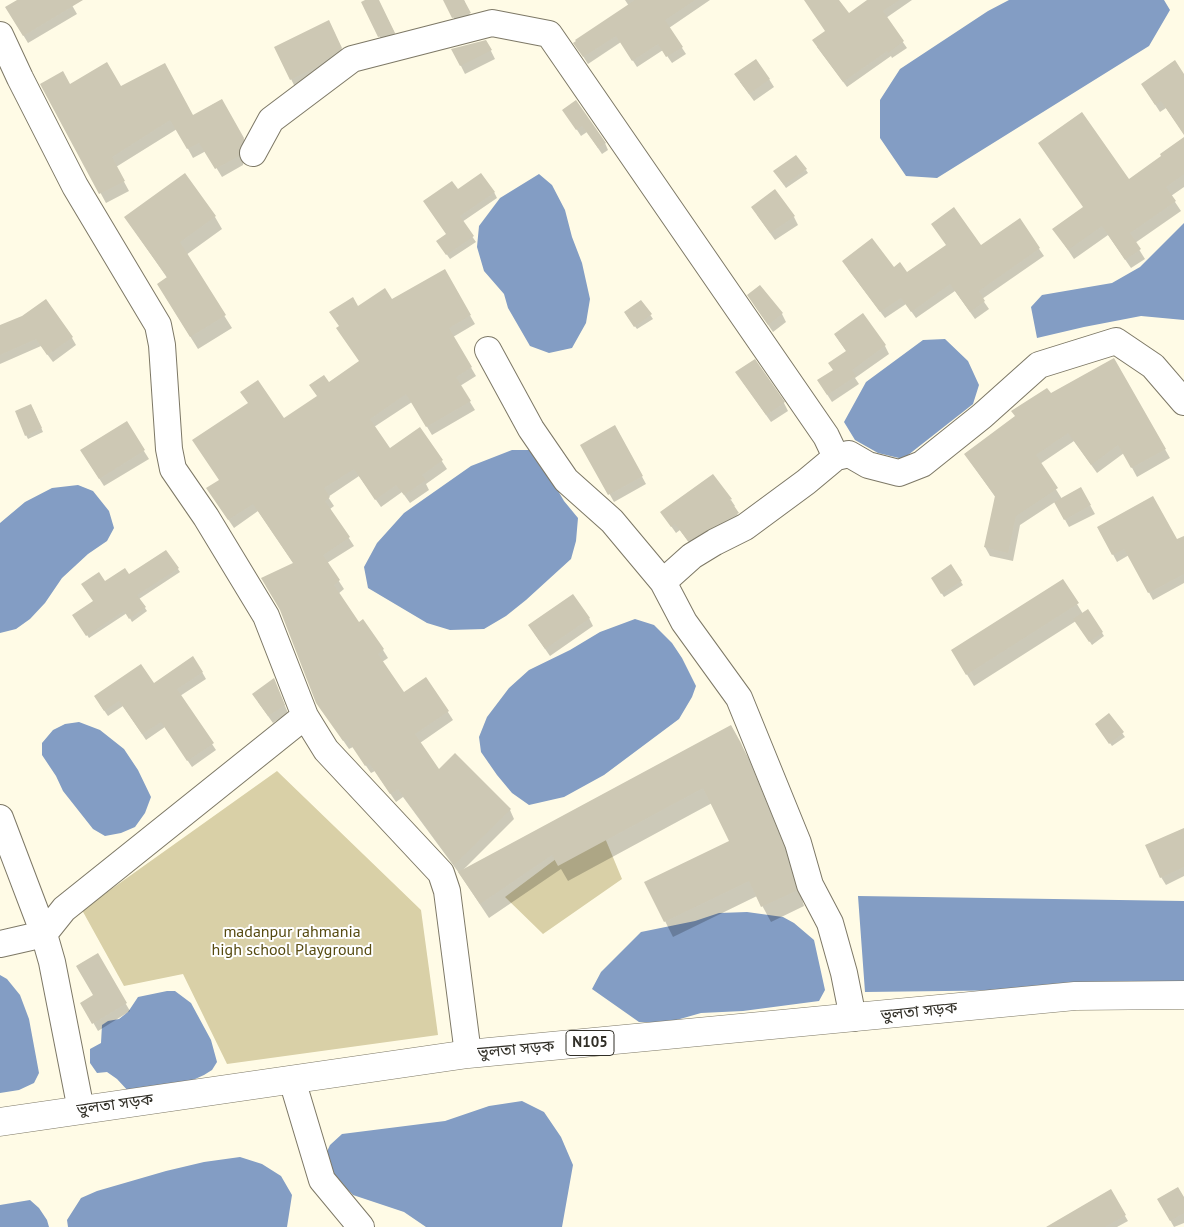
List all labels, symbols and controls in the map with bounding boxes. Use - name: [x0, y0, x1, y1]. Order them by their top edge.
- park label: madanpur rahmania high school Playground: [212, 922, 372, 960]
- street label: ভুলতা সড়ক: [880, 998, 958, 1026]
- road number: N105: [566, 1030, 614, 1056]
- street label: ভুলতা সড়ক: [477, 1037, 555, 1063]
- street label: ভুলতা সড়ক: [76, 1090, 154, 1120]

